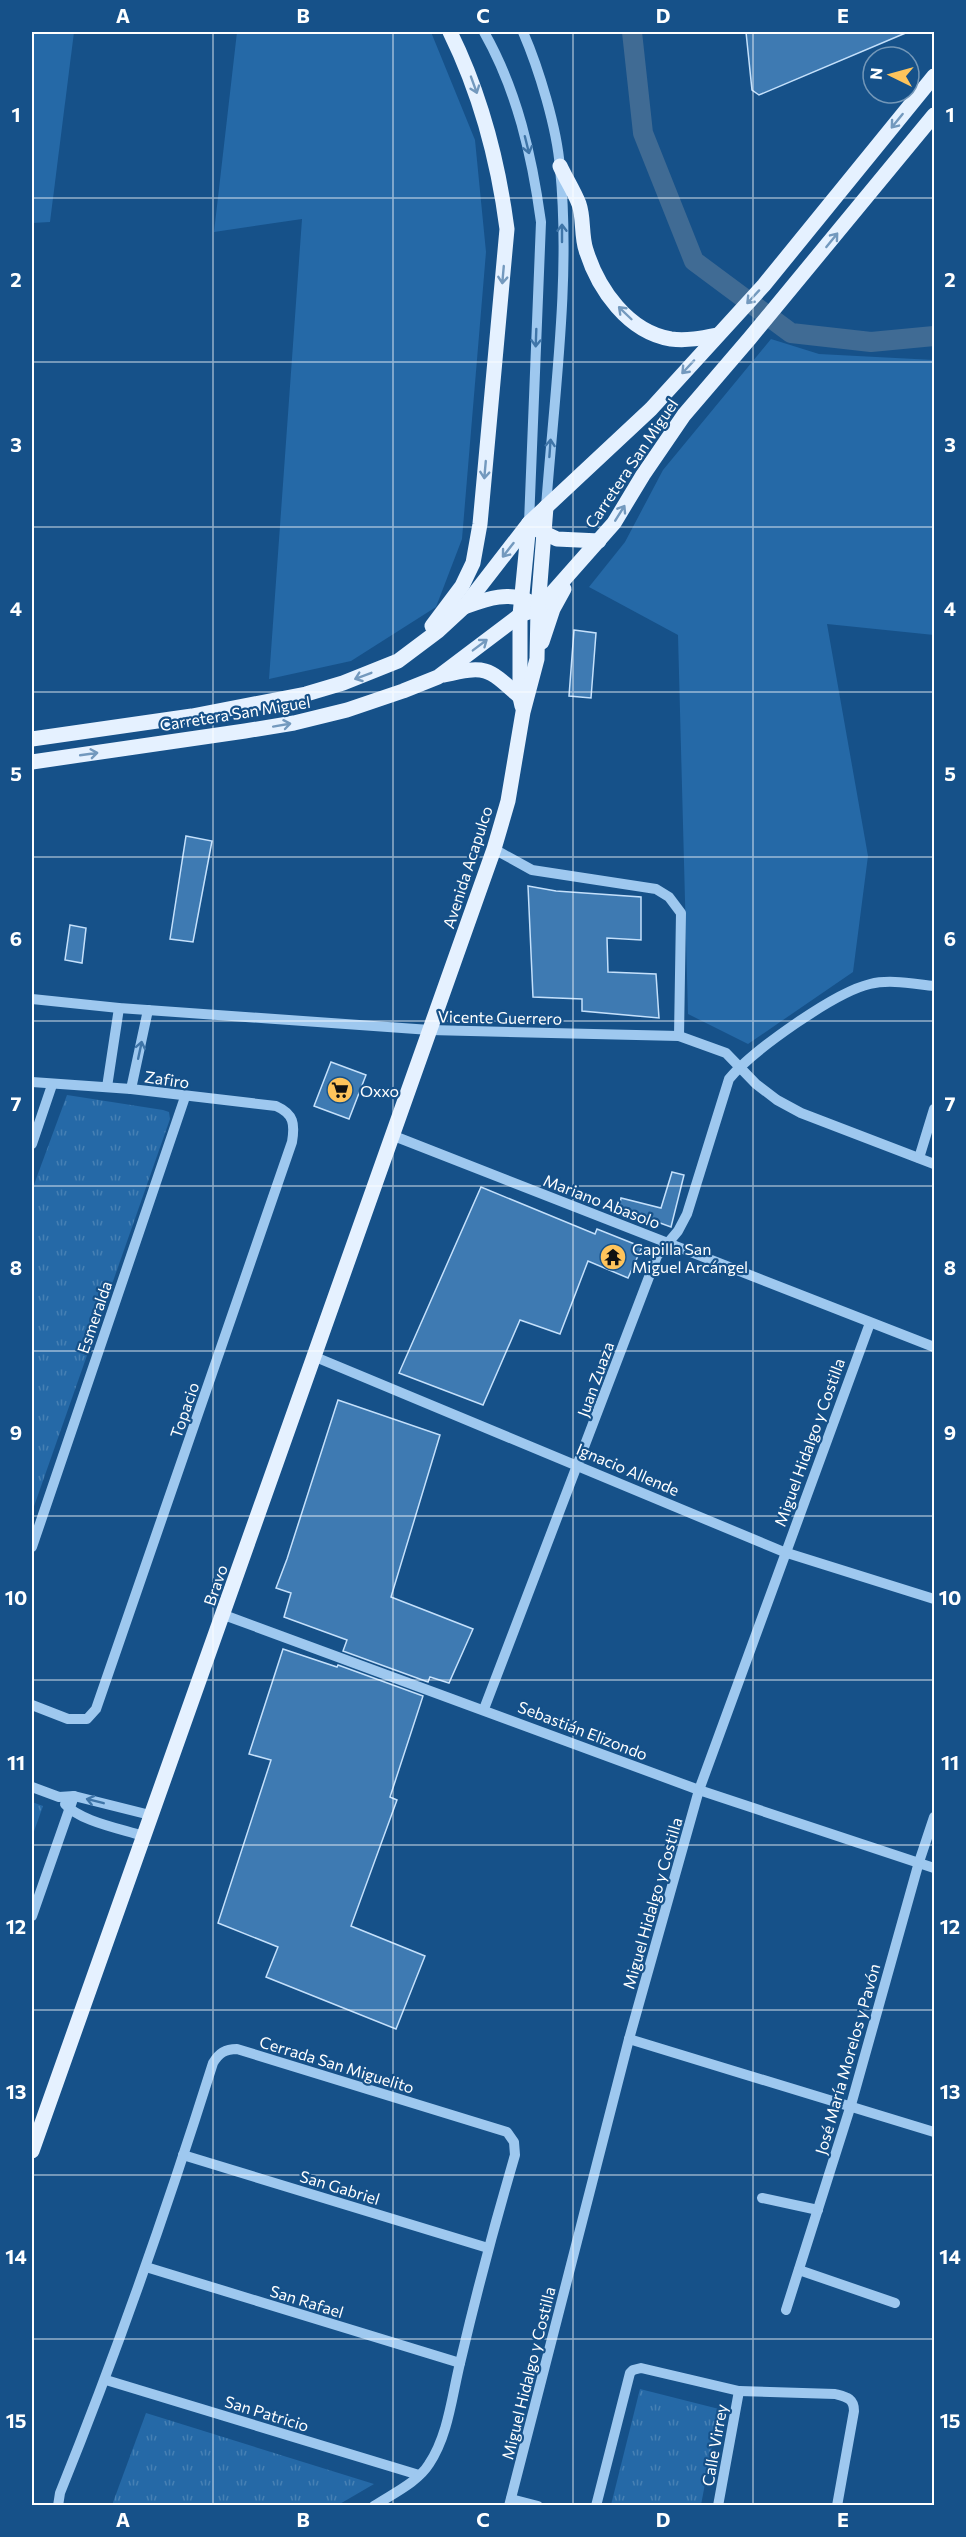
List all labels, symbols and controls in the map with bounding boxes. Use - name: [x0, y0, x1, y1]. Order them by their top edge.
- text: A: [116, 3, 130, 27]
- text: B: [296, 3, 310, 27]
- text: C: [476, 3, 490, 27]
- text: D: [656, 3, 670, 27]
- text: E: [837, 3, 849, 27]
- north arrow: [861, 45, 921, 105]
- text: N: [866, 67, 886, 80]
- one-way arrow: [469, 75, 480, 94]
- text: 1: [11, 102, 21, 126]
- text: 1: [945, 102, 955, 126]
- one-way arrow: [891, 113, 904, 129]
- one-way arrow: [522, 135, 533, 154]
- one-way arrow: [557, 223, 568, 243]
- one-way arrow: [825, 232, 838, 248]
- one-way arrow: [497, 265, 508, 285]
- text: 2: [10, 267, 22, 291]
- text: 2: [944, 267, 956, 291]
- one-way arrow: [746, 289, 760, 304]
- one-way arrow: [617, 306, 632, 321]
- one-way arrow: [531, 328, 542, 348]
- one-way arrow: [681, 359, 695, 374]
- street label: Carretera San Miguel: [581, 395, 681, 531]
- text: 3: [10, 432, 22, 456]
- text: 3: [944, 432, 956, 456]
- one-way arrow: [545, 439, 556, 459]
- one-way arrow: [479, 459, 490, 479]
- one-way arrow: [614, 505, 626, 522]
- one-way arrow: [501, 542, 514, 558]
- text: 4: [10, 596, 22, 620]
- text: 4: [944, 596, 956, 620]
- one-way arrow: [472, 639, 488, 652]
- one-way arrow: [354, 671, 373, 682]
- street label: Carretera San Miguel: [158, 692, 312, 734]
- one-way arrow: [272, 720, 292, 731]
- one-way arrow: [79, 748, 99, 759]
- text: 5: [10, 761, 22, 785]
- text: 5: [944, 761, 956, 785]
- street label: Avenida Acapulco: [438, 803, 496, 931]
- text: 6: [10, 926, 22, 950]
- text: 6: [944, 926, 956, 950]
- street label: Vicente Guerrero: [438, 1006, 562, 1028]
- one-way arrow: [134, 1040, 146, 1059]
- street label: Zafiro: [143, 1066, 191, 1092]
- supermarket icon: Oxxo: [325, 1075, 355, 1105]
- place label: Oxxo: [360, 1081, 399, 1100]
- text: 7: [11, 1091, 22, 1115]
- text: 7: [945, 1091, 956, 1115]
- street label: Mariano Abasolo: [541, 1170, 663, 1232]
- place label: Capilla San Miguel Arcángel: [632, 1239, 748, 1276]
- temple icon: Capilla San Miguel Arcángel: [598, 1242, 628, 1272]
- text: 8: [10, 1255, 22, 1279]
- text: 8: [944, 1255, 956, 1279]
- street label: Esmeralda: [73, 1278, 115, 1356]
- street label: Juan Zuaza: [573, 1339, 617, 1419]
- street label: Miguel Hidalgo y Costilla: [770, 1355, 848, 1529]
- street label: Topacio: [166, 1379, 202, 1441]
- text: 9: [10, 1420, 22, 1444]
- text: 9: [944, 1420, 956, 1444]
- street label: Ignacio Allende: [574, 1439, 682, 1499]
- street label: Bravo: [199, 1562, 231, 1608]
- text: 10: [5, 1585, 27, 1609]
- text: 10: [939, 1585, 961, 1609]
- street label: Sebastián Elizondo: [516, 1697, 650, 1763]
- text: 11: [7, 1750, 25, 1774]
- text: 11: [941, 1750, 959, 1774]
- one-way arrow: [86, 1794, 105, 1806]
- street label: Miguel Hidalgo y Costilla: [618, 1815, 686, 1991]
- text: 12: [6, 1914, 26, 1938]
- text: 12: [940, 1914, 960, 1938]
- street label: José María Morelos y Pavón: [811, 1961, 883, 2157]
- street label: Cerrada San Miguelito: [257, 2031, 417, 2097]
- text: 13: [6, 2079, 26, 2103]
- text: 13: [940, 2079, 960, 2103]
- street label: San Gabriel: [298, 2166, 382, 2208]
- text: 14: [5, 2244, 27, 2268]
- text: 14: [939, 2244, 961, 2268]
- street label: San Rafael: [268, 2281, 346, 2321]
- street label: Miguel Hidalgo y Costilla: [497, 2285, 559, 2461]
- street label: San Patricio: [223, 2391, 311, 2435]
- street label: Calle Virrey: [697, 2402, 731, 2488]
- text: 15: [6, 2408, 26, 2432]
- text: 15: [940, 2408, 960, 2432]
- text: A: [116, 2507, 130, 2531]
- text: B: [296, 2507, 310, 2531]
- text: C: [476, 2507, 490, 2531]
- text: D: [656, 2507, 670, 2531]
- text: E: [837, 2507, 849, 2531]

